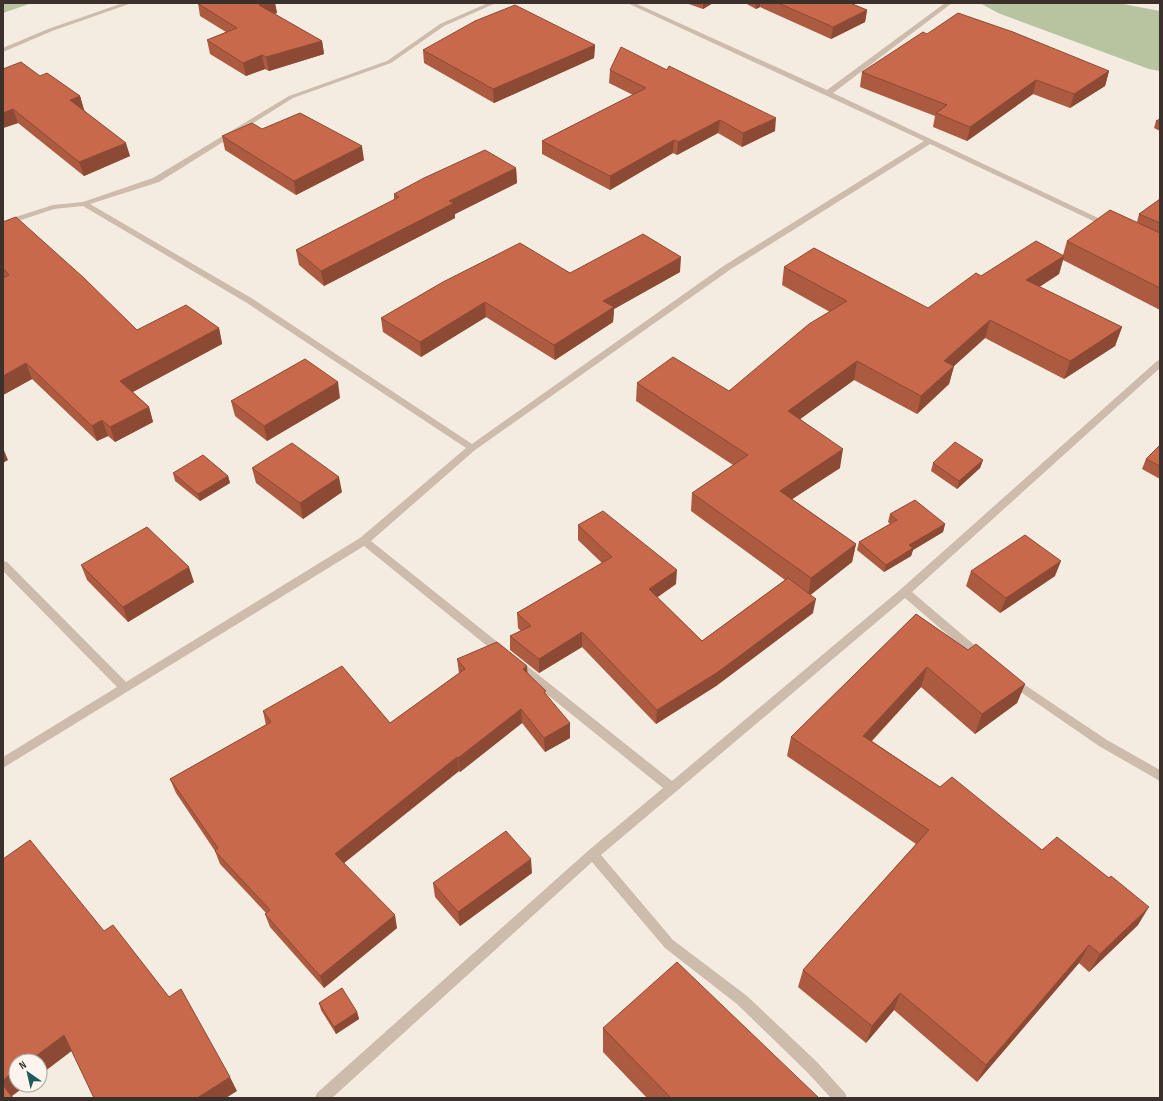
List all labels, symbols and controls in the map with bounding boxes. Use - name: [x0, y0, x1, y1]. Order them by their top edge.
- north arrow: [8, 1053, 48, 1093]
- text: N: [17, 1058, 29, 1072]

